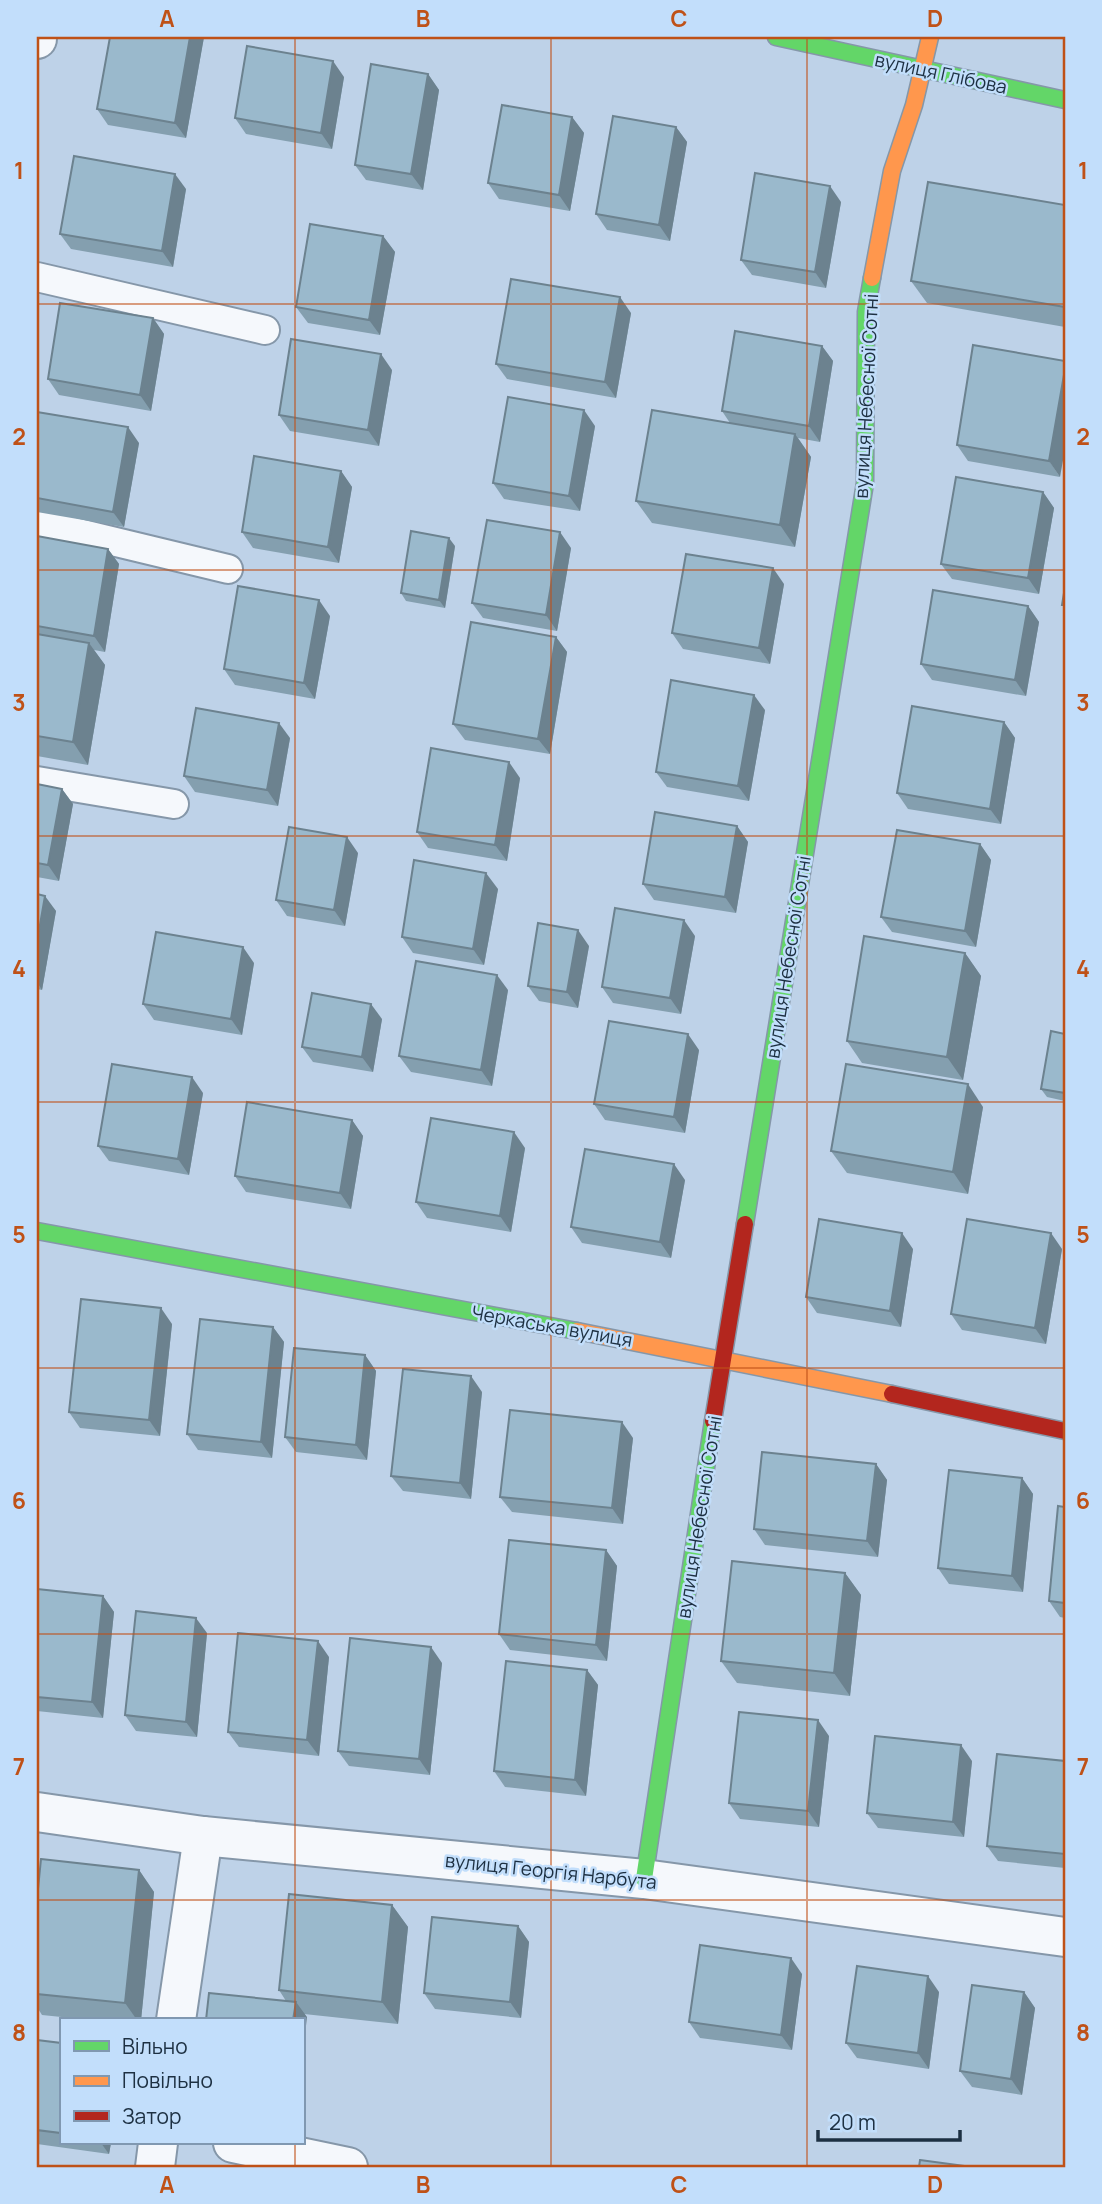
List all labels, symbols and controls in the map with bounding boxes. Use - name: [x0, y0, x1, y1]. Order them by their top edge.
- text: A: [159, 2, 175, 34]
- text: B: [416, 2, 430, 34]
- text: C: [671, 2, 688, 34]
- text: D: [927, 2, 943, 34]
- street label: вулиця Глібова: [872, 46, 1010, 100]
- text: 1: [14, 154, 24, 186]
- text: 1: [1078, 154, 1088, 186]
- street label: вулиця Небесної Сотні: [848, 293, 884, 499]
- text: 2: [12, 420, 26, 452]
- text: 2: [1076, 420, 1090, 452]
- text: 3: [12, 686, 26, 718]
- text: 3: [1076, 686, 1090, 718]
- street label: вулиця Небесної Сотні: [759, 854, 817, 1060]
- text: 4: [12, 952, 26, 984]
- text: 4: [1076, 952, 1090, 984]
- text: 5: [12, 1218, 26, 1250]
- text: 5: [1076, 1218, 1090, 1250]
- street label: Черкаська вулиця: [470, 1299, 634, 1353]
- street label: вулиця Небесної Сотні: [670, 1414, 728, 1620]
- text: 6: [12, 1484, 26, 1516]
- text: 6: [1076, 1484, 1090, 1516]
- text: 7: [13, 1750, 25, 1782]
- text: 7: [1077, 1750, 1089, 1782]
- street label: вулиця Георгія Нарбута: [444, 1847, 658, 1895]
- text: 8: [12, 2016, 26, 2048]
- text: 8: [1076, 2016, 1090, 2048]
- legend: [60, 2018, 304, 2144]
- text: Вільно: [122, 2032, 188, 2060]
- text: Повільно: [122, 2066, 213, 2094]
- scale bar: [818, 2099, 960, 2143]
- text: Затор: [122, 2102, 181, 2130]
- text: 20 m: [829, 2108, 876, 2136]
- text: A: [159, 2168, 175, 2200]
- text: B: [416, 2168, 430, 2200]
- text: C: [671, 2168, 688, 2200]
- text: D: [927, 2168, 943, 2200]

